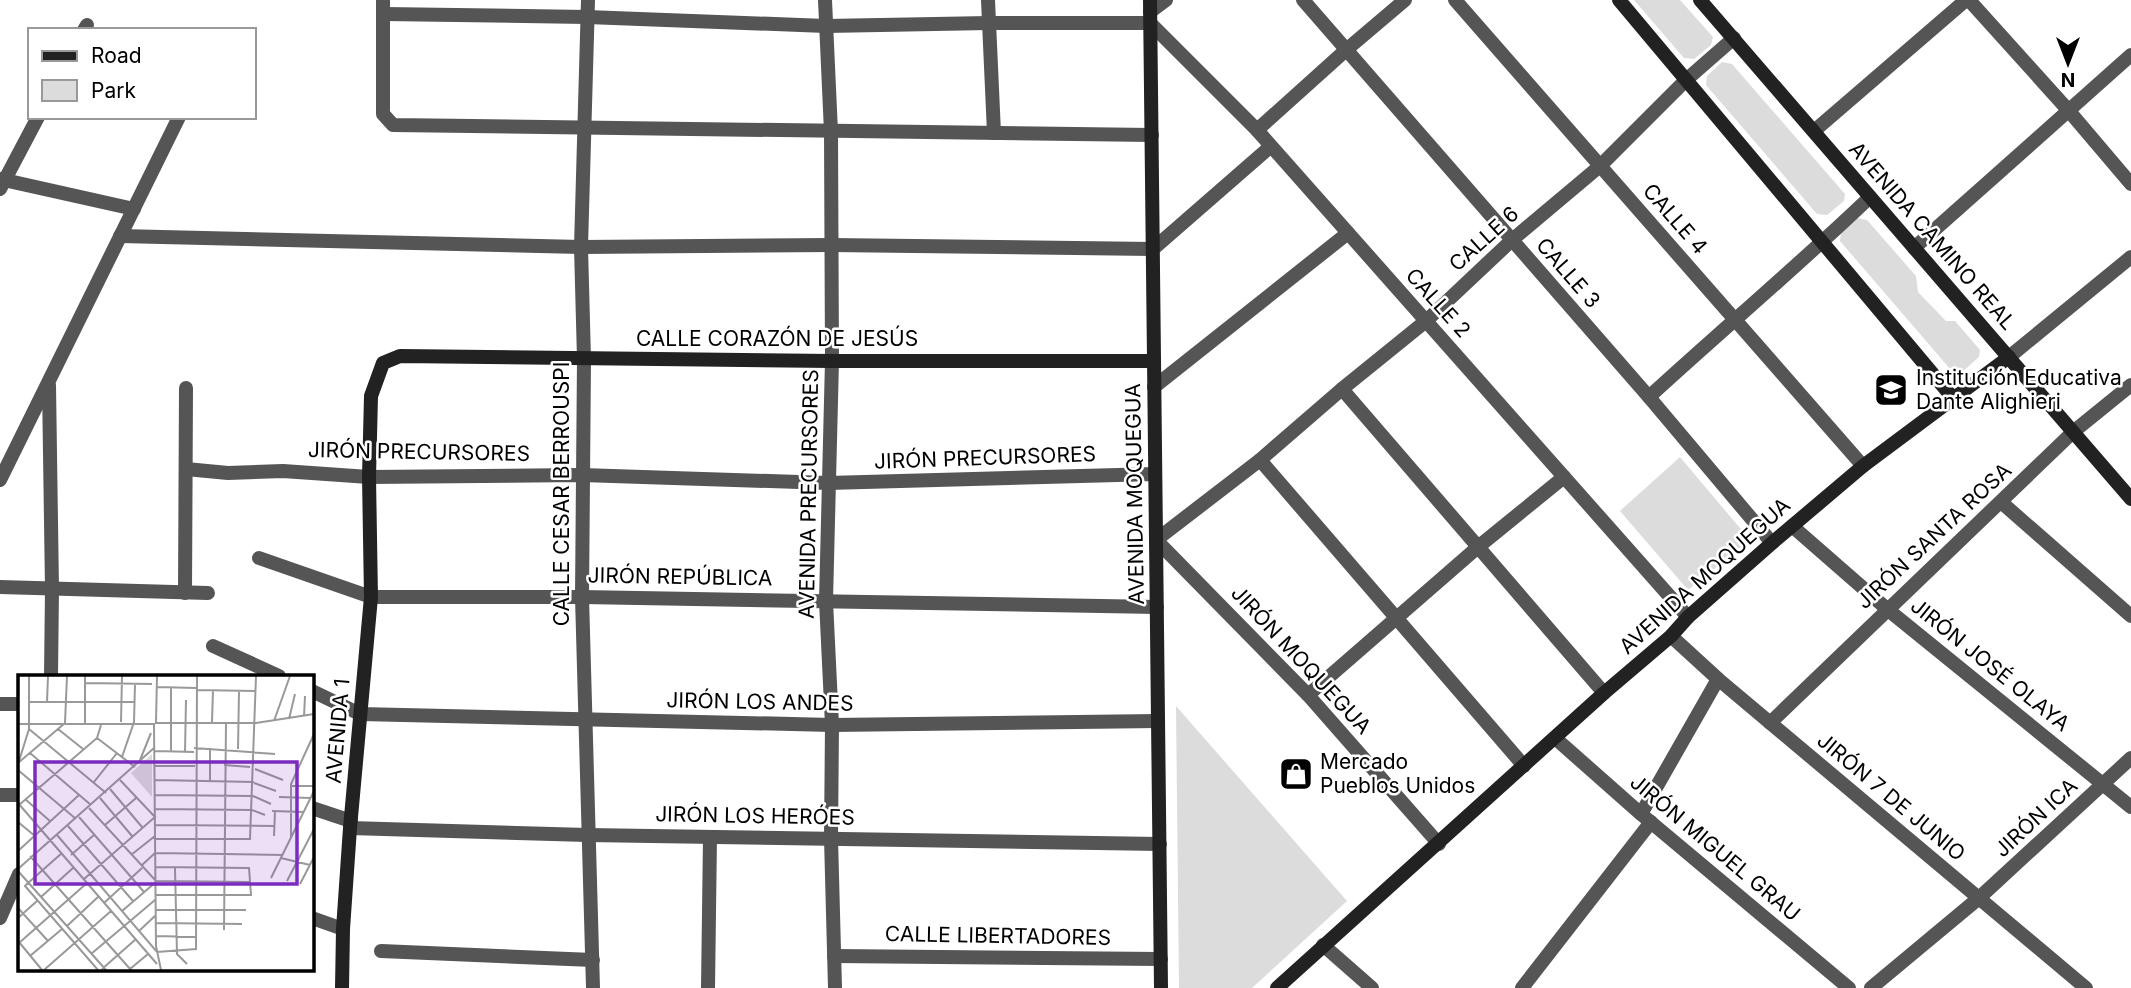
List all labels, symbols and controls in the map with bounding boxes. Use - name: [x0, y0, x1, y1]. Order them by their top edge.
- legend: [28, 28, 256, 119]
- north arrow: [2033, 28, 2103, 98]
- text: Road: [91, 43, 142, 68]
- text: N: [2061, 68, 2075, 91]
- text: Park: [91, 78, 136, 103]
- street label: AVENIDA CAMINO REAL: [1844, 137, 2021, 335]
- street label: CALLE 4: [1638, 178, 1713, 259]
- street label: CALLE 6: [1444, 201, 1524, 276]
- street label: CALLE 3: [1531, 233, 1606, 313]
- street label: CALLE 2: [1401, 263, 1476, 342]
- street label: CALLE CORAZÓN DE JESÚS: [636, 325, 918, 351]
- street label: CALLE CESAR BERROUSPI: [549, 362, 574, 626]
- place label: Institución Educativa Dante Alighieri: [1916, 365, 2122, 414]
- street label: AVENIDA PRECURSORES: [794, 369, 823, 619]
- school or university icon: Institución Educativa Dante Alighieri: [1872, 371, 1910, 409]
- street label: AVENIDA MOQUEGUA: [1120, 383, 1149, 605]
- street label: JIRÓN PRECURSORES: [308, 436, 530, 466]
- street label: JIRÓN PRECURSORES: [874, 440, 1096, 474]
- street label: JIRÓN SANTA ROSA: [1850, 457, 2016, 614]
- street label: AVENIDA MOQUEGUA: [1614, 492, 1795, 659]
- street label: JIRÓN REPÚBLICA: [587, 561, 773, 591]
- street label: JIRÓN MOQUEGUA: [1226, 580, 1377, 739]
- street label: JIRÓN JOSÉ OLAYA: [1906, 592, 2075, 736]
- inset map: [18, 675, 313, 970]
- street label: AVENIDA 1: [320, 678, 355, 784]
- street label: JIRÓN LOS ANDES: [666, 686, 854, 716]
- street label: JIRÓN 7 DE JUNIO: [1812, 727, 1971, 866]
- place label: Mercado Pueblos Unidos: [1320, 749, 1475, 798]
- shop icon: Mercado Pueblos Unidos: [1277, 755, 1315, 793]
- street label: JIRÓN MIGUEL GRAU: [1625, 768, 1806, 926]
- street label: JIRÓN ICA: [1988, 772, 2082, 862]
- street label: JIRÓN LOS HERÓES: [655, 800, 855, 830]
- street label: CALLE LIBERTADORES: [885, 921, 1111, 950]

